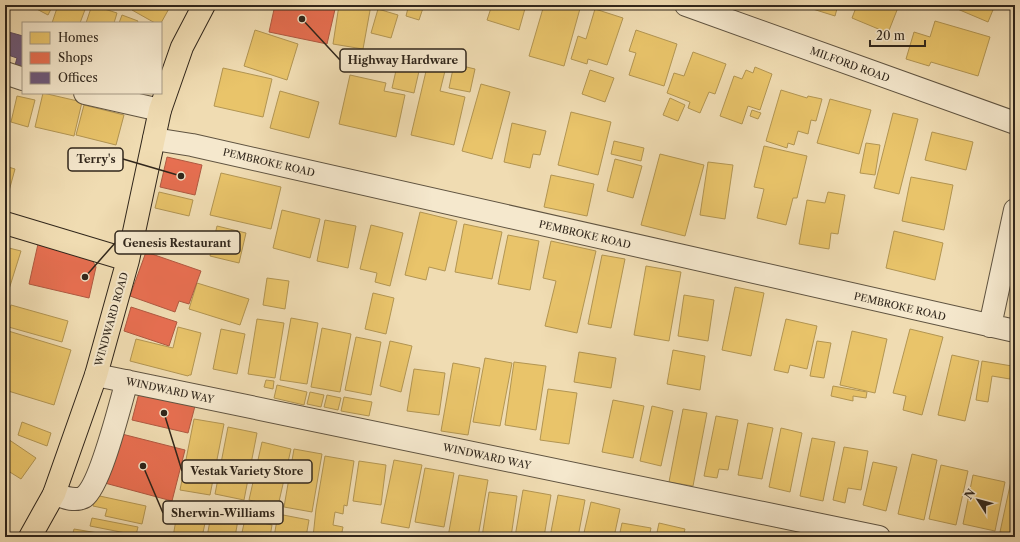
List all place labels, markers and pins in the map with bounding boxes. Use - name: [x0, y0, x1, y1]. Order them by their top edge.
- callout: Highway Hardware: [340, 49, 466, 72]
- callout: Terry's: [68, 148, 123, 171]
- callout: Genesis Restaurant: [115, 231, 240, 254]
- callout: Vestak Variety Store: [182, 460, 312, 483]
- callout: Sherwin-Williams: [163, 501, 283, 524]

